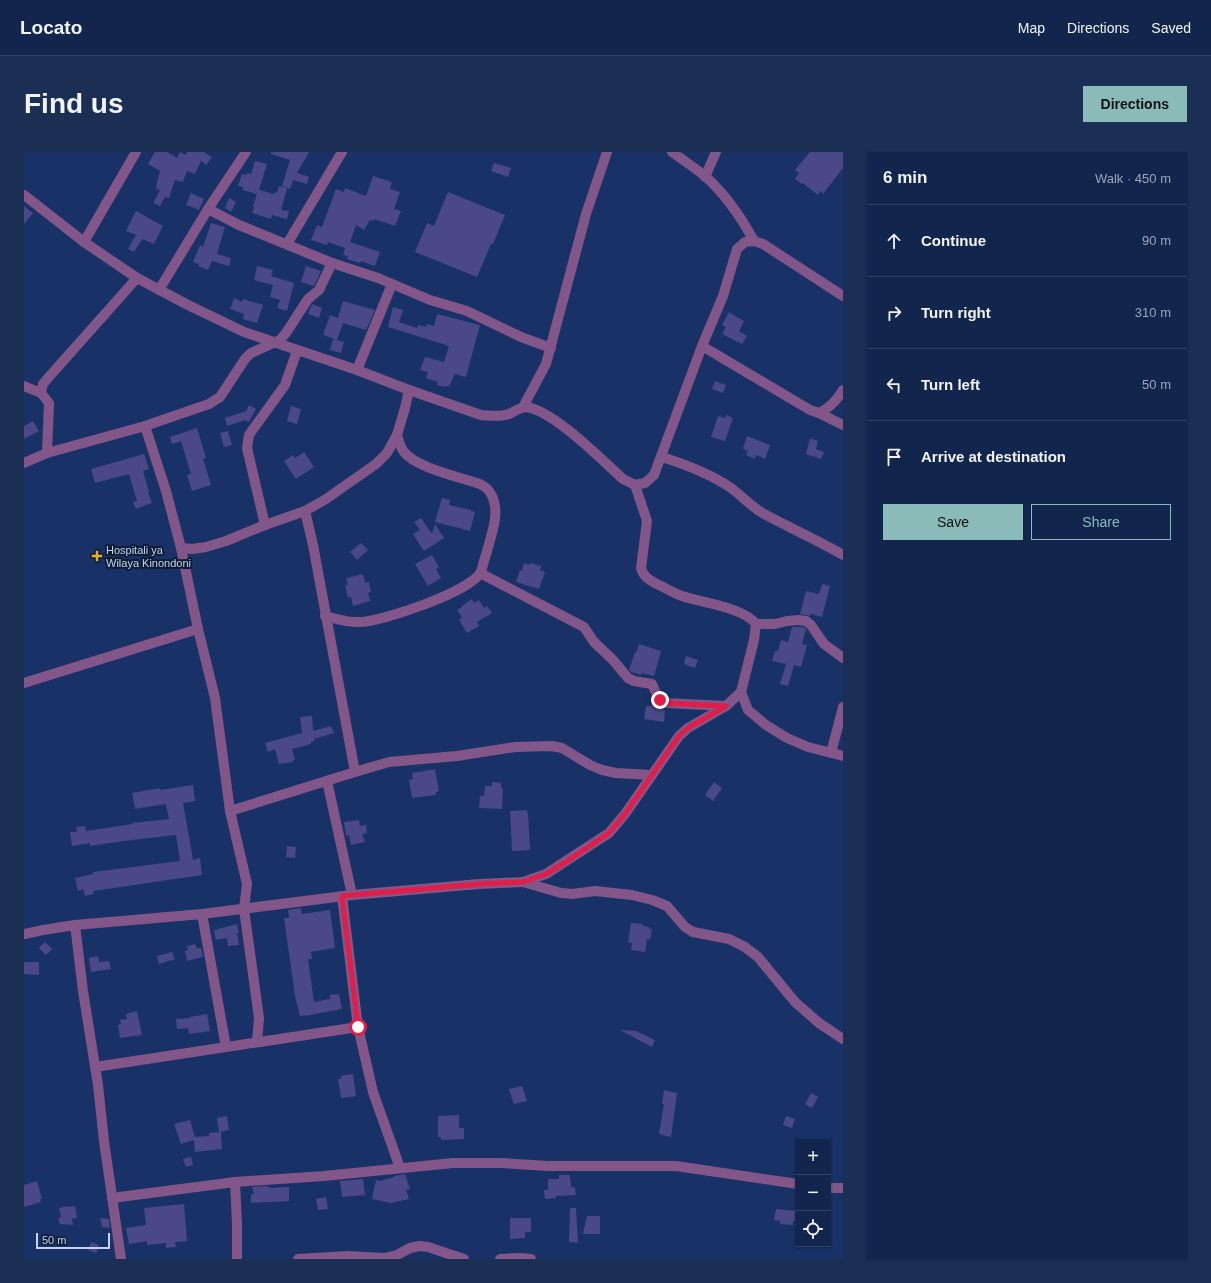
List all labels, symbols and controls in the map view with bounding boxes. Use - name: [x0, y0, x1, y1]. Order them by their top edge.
- text: Locato: [20, 17, 82, 38]
- text: Map: [1018, 20, 1045, 36]
- text: Directions: [1067, 20, 1129, 36]
- text: Saved: [1151, 20, 1191, 36]
- button: Directions: [1083, 86, 1187, 122]
- text: Find us: [24, 88, 124, 119]
- text: 6 min: [883, 168, 927, 187]
- text: Walk · 450 m: [1095, 171, 1171, 186]
- icon: ahead: [883, 230, 905, 252]
- text: Continue: [921, 232, 986, 249]
- text: 90 m: [1142, 233, 1171, 248]
- icon: right: [883, 302, 905, 324]
- text: Turn right: [921, 304, 991, 321]
- text: 310 m: [1135, 305, 1171, 320]
- icon: left: [883, 374, 905, 396]
- text: Turn left: [921, 376, 980, 393]
- text: 50 m: [1142, 377, 1171, 392]
- icon: arrive: [883, 446, 905, 468]
- text: Arrive at destination: [921, 448, 1066, 465]
- button: Save: [883, 504, 1023, 540]
- button: Share: [1031, 504, 1171, 540]
- place label: Hospitali ya Wilaya Kinondoni: [106, 544, 191, 569]
- marker: Hospitali ya Wilaya Kinondoni: [91, 550, 103, 562]
- route end: [651, 691, 669, 709]
- route start: [349, 1018, 367, 1036]
- map controls: [795, 1139, 831, 1247]
- button: +: [795, 1139, 831, 1175]
- button: −: [795, 1175, 831, 1211]
- button: locate: [795, 1211, 831, 1247]
- scale bar: [36, 1231, 110, 1250]
- text: 50 m: [42, 1234, 66, 1246]

